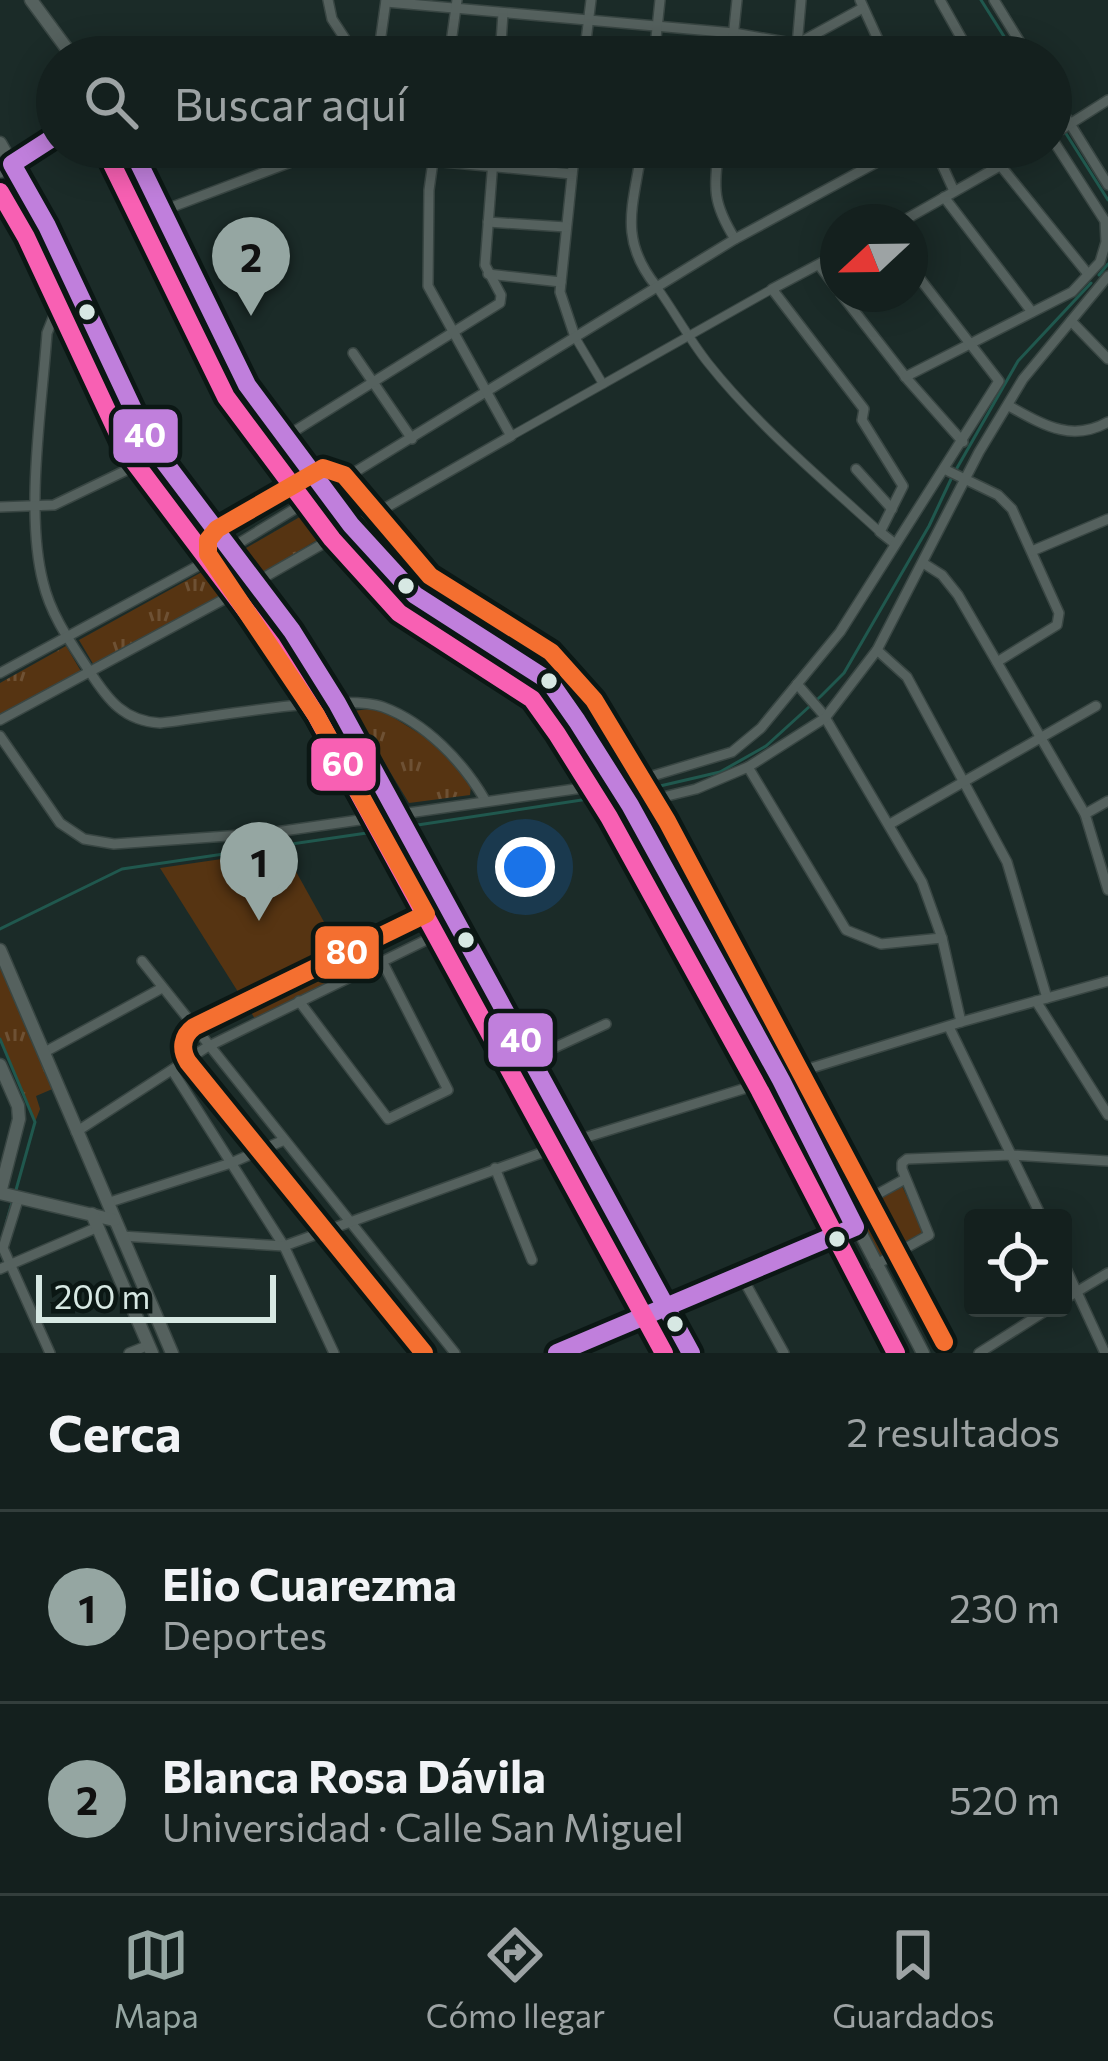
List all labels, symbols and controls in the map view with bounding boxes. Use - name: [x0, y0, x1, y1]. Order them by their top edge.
- search box: [36, 36, 1072, 168]
- icon: search: [78, 69, 144, 135]
- text: Buscar aquí: [174, 75, 408, 130]
- north arrow: [820, 204, 928, 312]
- pin: 2: [212, 217, 290, 316]
- unlabelled marker: [76, 301, 98, 323]
- line badge: 40: [111, 407, 180, 465]
- text: 40: [124, 413, 166, 454]
- unlabelled marker: [395, 575, 417, 597]
- unlabelled marker: [538, 670, 560, 692]
- line badge: 60: [309, 736, 378, 793]
- text: 60: [322, 742, 364, 783]
- pin: 1: [220, 822, 298, 921]
- your location: [495, 837, 555, 897]
- line badge: 80: [313, 924, 381, 981]
- unlabelled marker: [455, 929, 477, 951]
- text: 80: [326, 930, 368, 971]
- line badge: 40: [486, 1011, 555, 1069]
- text: 40: [500, 1018, 542, 1059]
- map controls: [964, 1209, 1072, 1317]
- button: locate: [964, 1209, 1072, 1317]
- unlabelled marker: [826, 1228, 848, 1250]
- scale bar: [36, 1269, 276, 1322]
- text: 200 m: [54, 1275, 150, 1316]
- unlabelled marker: [664, 1313, 686, 1335]
- text: Cerca: [48, 1400, 182, 1463]
- text: 2 resultados: [846, 1407, 1060, 1455]
- text: Elio Cuarezma: [162, 1555, 457, 1610]
- text: 1: [78, 1583, 96, 1631]
- text: 230 m: [949, 1583, 1060, 1631]
- text: Deportes: [162, 1610, 327, 1658]
- text: Blanca Rosa Dávila: [162, 1747, 546, 1802]
- text: 2: [76, 1775, 98, 1823]
- text: 520 m: [949, 1775, 1060, 1823]
- text: Universidad · Calle San Miguel: [162, 1802, 684, 1850]
- tab: Mapa: [113, 1922, 199, 2035]
- tab: Cómo llegar: [426, 1922, 605, 2035]
- tab: Guardados: [832, 1922, 994, 2035]

